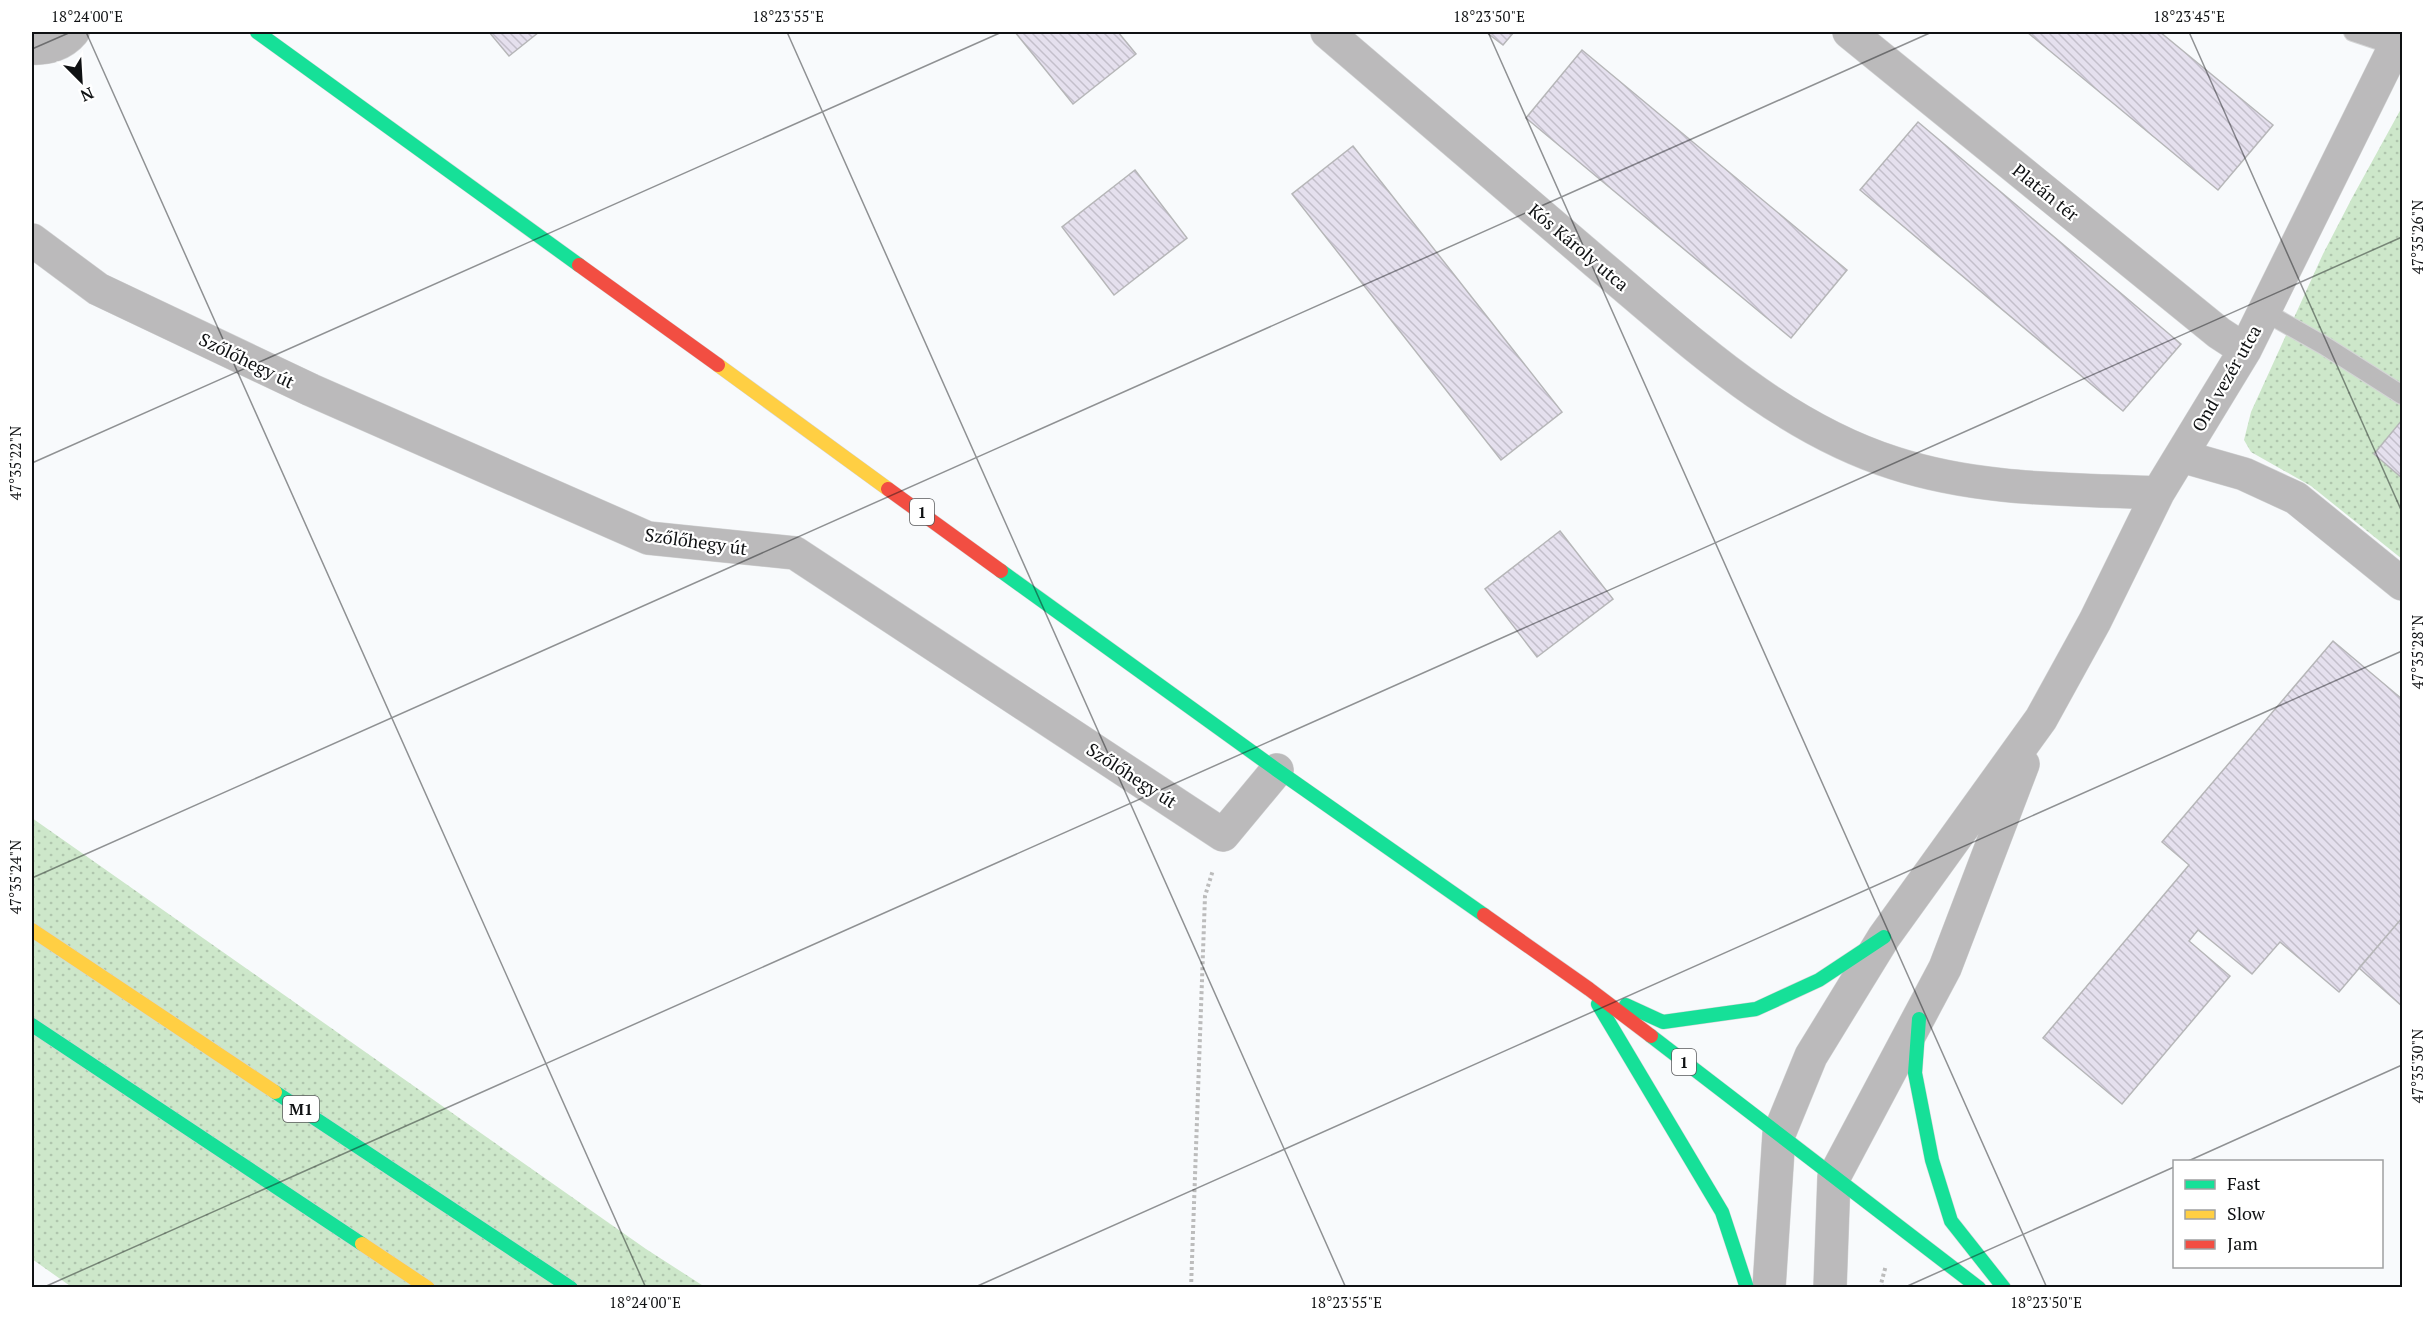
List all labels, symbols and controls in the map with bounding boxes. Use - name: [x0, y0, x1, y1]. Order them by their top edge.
- text: 18°24'00"E: [51, 6, 123, 26]
- text: 18°23'55"E: [752, 6, 824, 26]
- text: 18°23'50"E: [1453, 6, 1525, 26]
- text: 18°23'45"E: [2153, 6, 2225, 26]
- north arrow: [51, 51, 111, 111]
- text: N: [77, 82, 97, 107]
- street label: Platán tér: [2008, 158, 2084, 226]
- street label: Kós Károly utca: [1524, 198, 1634, 296]
- text: 47°35'26"N: [2407, 200, 2427, 274]
- street label: Ond vezér utca: [2186, 320, 2266, 436]
- street label: Szőlőhegy út: [195, 327, 299, 394]
- text: 47°35'22"N: [5, 426, 25, 500]
- road number: 1: [910, 499, 934, 525]
- street label: Szőlőhegy út: [643, 522, 749, 560]
- text: 47°35'28"N: [2407, 615, 2427, 689]
- street label: Szőlőhegy út: [1082, 737, 1182, 813]
- text: 47°35'24"N: [5, 840, 25, 914]
- text: 47°35'30"N: [2407, 1029, 2427, 1103]
- road number: 1: [1672, 1049, 1696, 1075]
- road number: M1: [283, 1096, 319, 1122]
- legend: [2173, 1160, 2383, 1268]
- text: Fast: [2227, 1171, 2261, 1195]
- text: Slow: [2227, 1201, 2266, 1225]
- text: Jam: [2227, 1231, 2258, 1255]
- text: 18°24'00"E: [609, 1292, 681, 1312]
- text: 18°23'55"E: [1310, 1292, 1382, 1312]
- text: 18°23'50"E: [2010, 1292, 2082, 1312]

